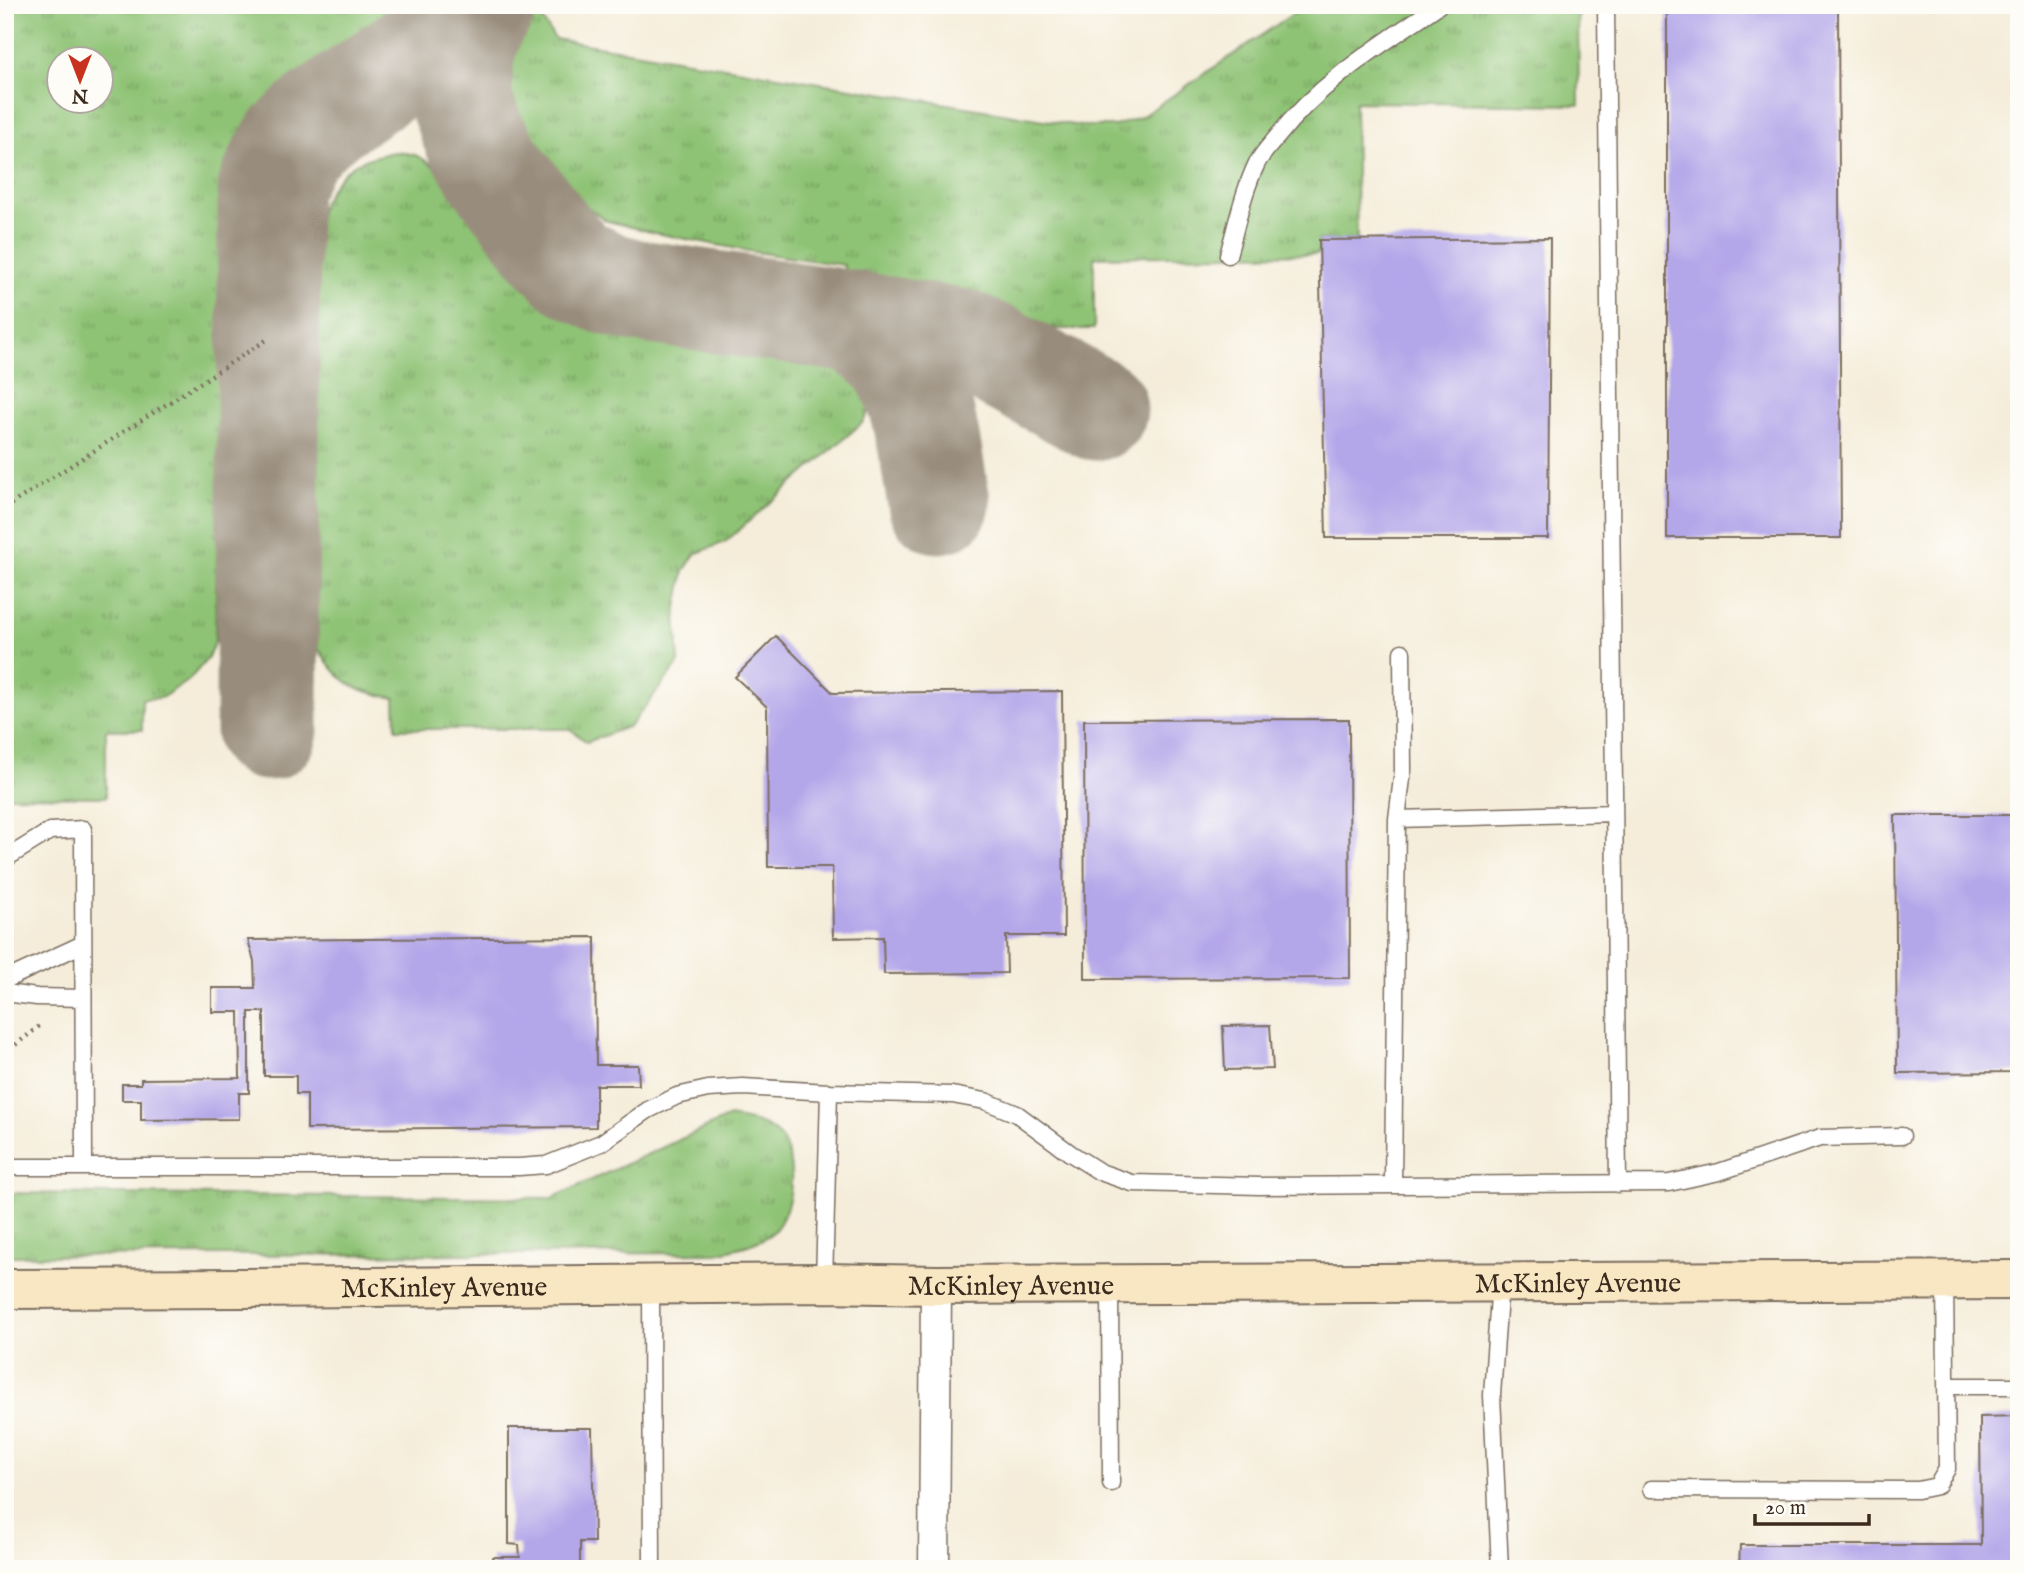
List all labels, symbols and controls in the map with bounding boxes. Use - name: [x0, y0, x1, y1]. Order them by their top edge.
- north arrow: [46, 46, 116, 116]
- text: N: [71, 83, 89, 107]
- street label: McKinley Avenue: [1475, 1267, 1681, 1303]
- street label: McKinley Avenue: [907, 1269, 1114, 1305]
- street label: McKinley Avenue: [341, 1270, 548, 1307]
- scale bar: [1755, 1483, 1868, 1527]
- text: 20 m: [1765, 1495, 1806, 1522]

